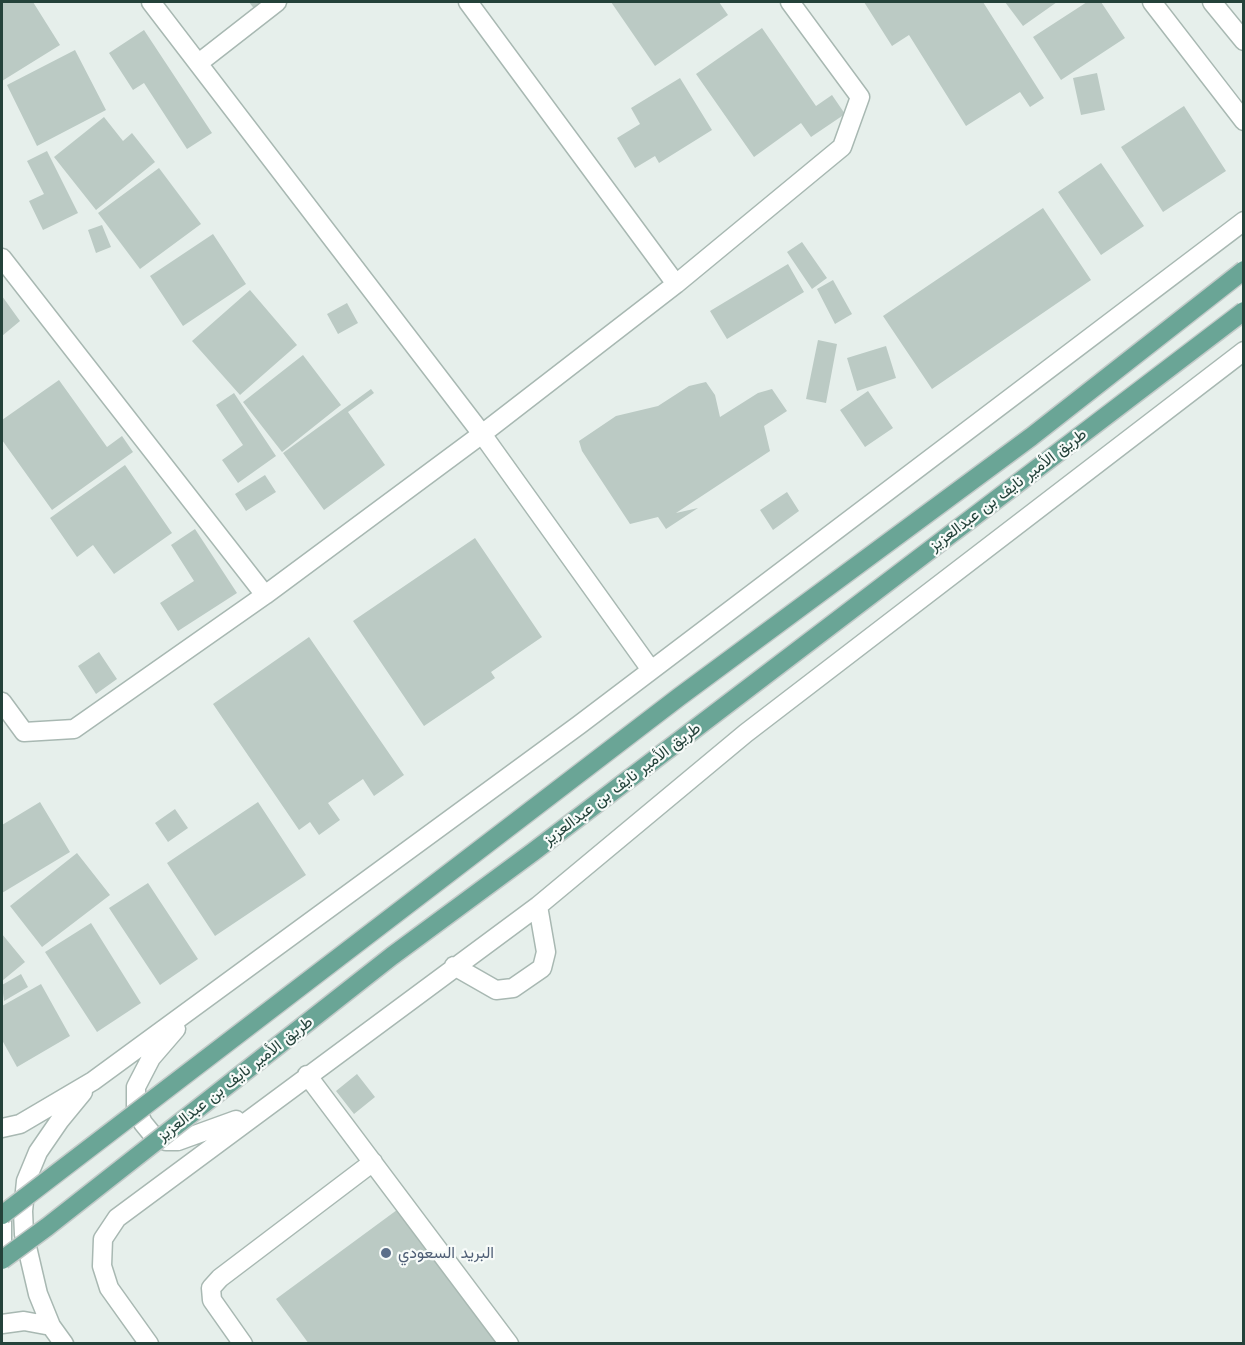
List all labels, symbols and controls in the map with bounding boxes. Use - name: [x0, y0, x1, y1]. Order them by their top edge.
- street label: طريق الأمير نايف بن عبدالعزيز: [925, 424, 1091, 556]
- street label: طريق الأمير نايف بن عبدالعزيز: [539, 718, 705, 850]
- street label: طريق الأمير نايف بن عبدالعزيز: [153, 1012, 317, 1146]
- place label: البريد السعودي: [398, 1243, 494, 1263]
- marker: البريد السعودي: [379, 1246, 393, 1260]

